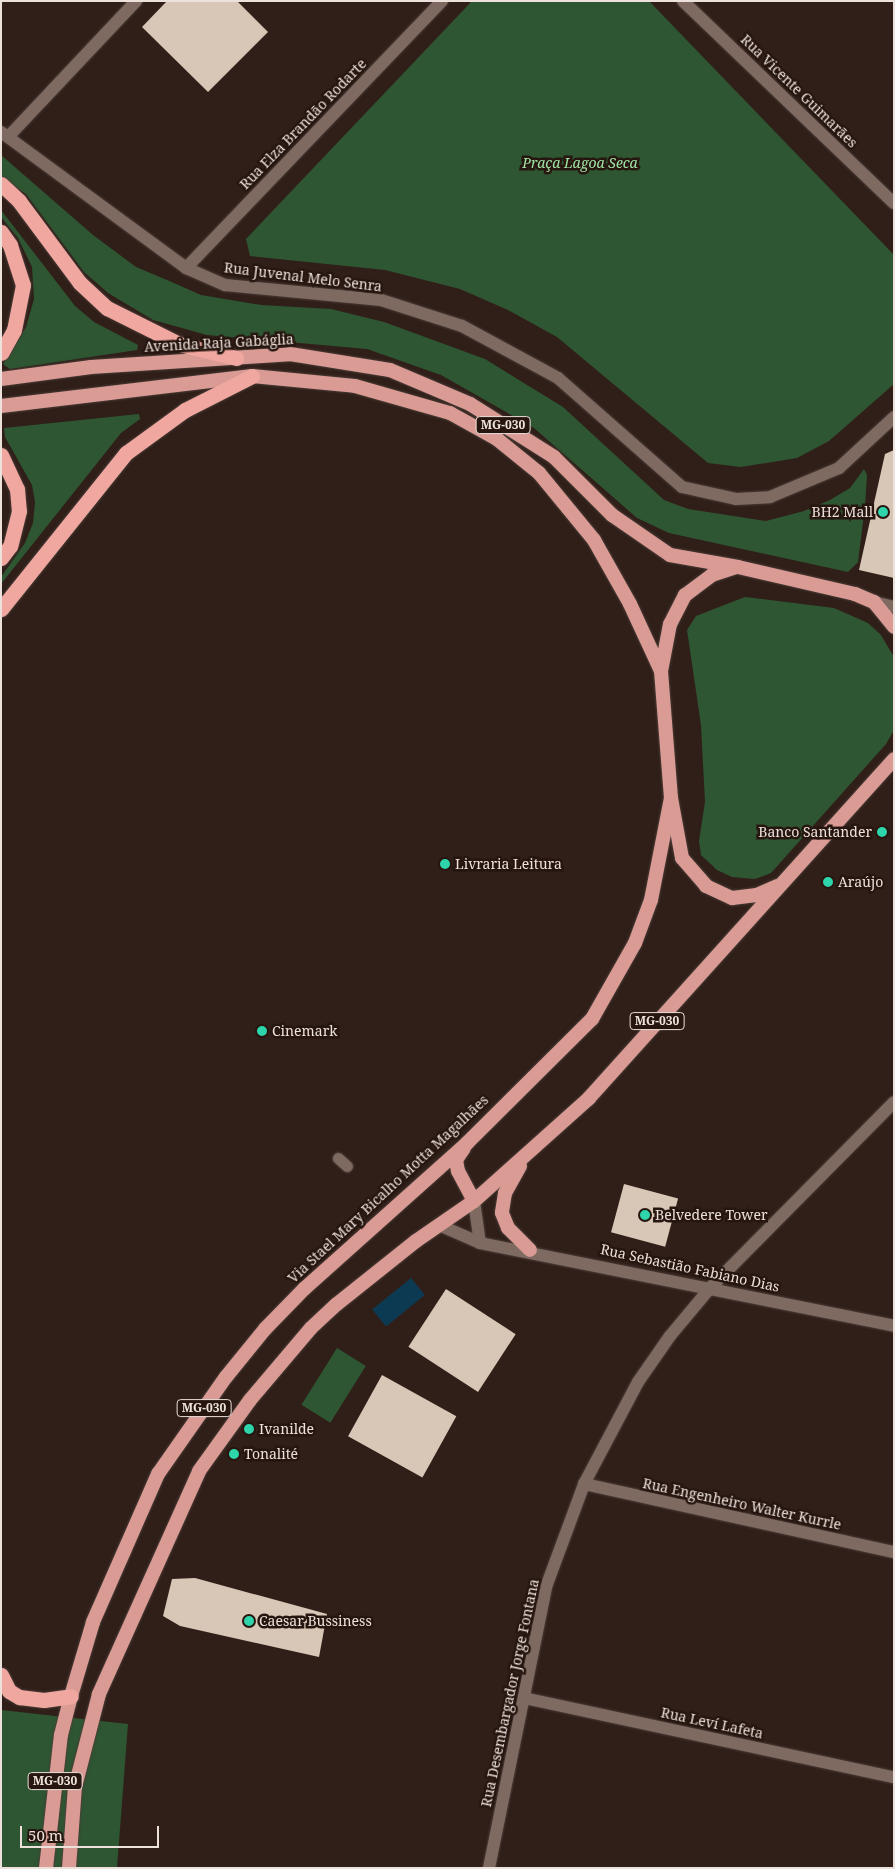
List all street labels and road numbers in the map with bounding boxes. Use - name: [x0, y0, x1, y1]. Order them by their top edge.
- street label: Rua Vicente Guimarães: [737, 31, 861, 151]
- street label: Rua Elza Brandão Rodarte: [236, 55, 370, 193]
- street label: Rua Juvenal Melo Senra: [223, 259, 383, 295]
- street label: Avenida Raja Gabáglia: [144, 331, 294, 355]
- road number: MG-030: [476, 416, 530, 434]
- road number: MG-030: [630, 1011, 684, 1030]
- street label: Via Stael Mary Bicalho Motta Magalhães: [284, 1092, 492, 1286]
- street label: Rua Sebastião Fabiano Dias: [599, 1241, 781, 1295]
- road number: MG-030: [176, 1399, 232, 1418]
- street label: Rua Engenheiro Walter Kurrle: [641, 1475, 843, 1533]
- street label: Rua Desembargador Jorge Fontana: [478, 1578, 542, 1808]
- street label: Rua Leví Lafeta: [659, 1704, 765, 1742]
- road number: MG-030: [28, 1772, 82, 1790]

